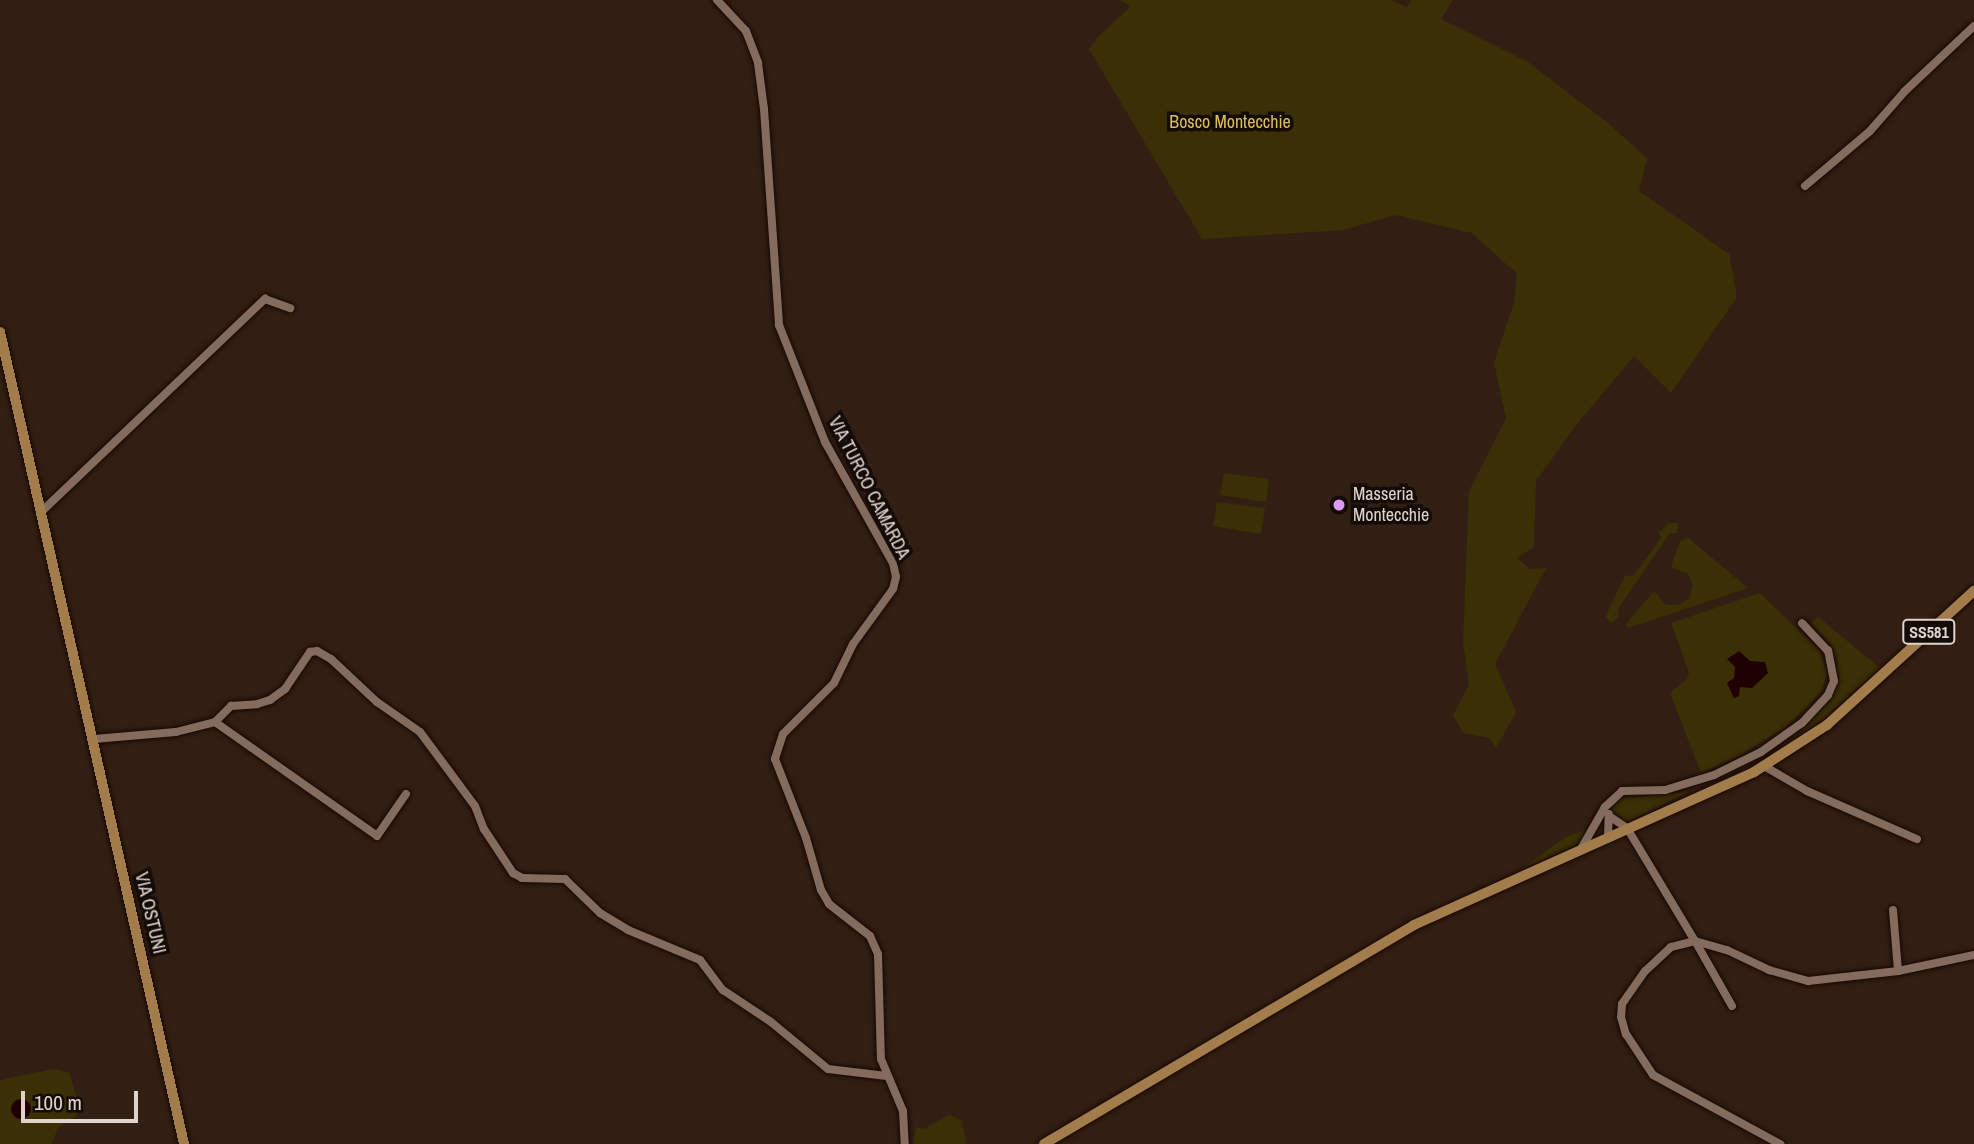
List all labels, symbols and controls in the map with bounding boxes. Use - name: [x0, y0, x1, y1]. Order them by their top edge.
- park label: Bosco Montecchie: [1169, 111, 1291, 133]
- street label: VIA TURCO CAMARDA: [823, 413, 915, 563]
- place label: Masseria Montecchie: [1353, 484, 1429, 526]
- marker: Masseria Montecchie: [1331, 497, 1347, 513]
- road number: SS581: [1901, 620, 1957, 645]
- street label: VIA OSTUNI: [130, 870, 170, 956]
- scale bar: [24, 1078, 142, 1122]
- text: 100 m: [34, 1088, 82, 1117]

